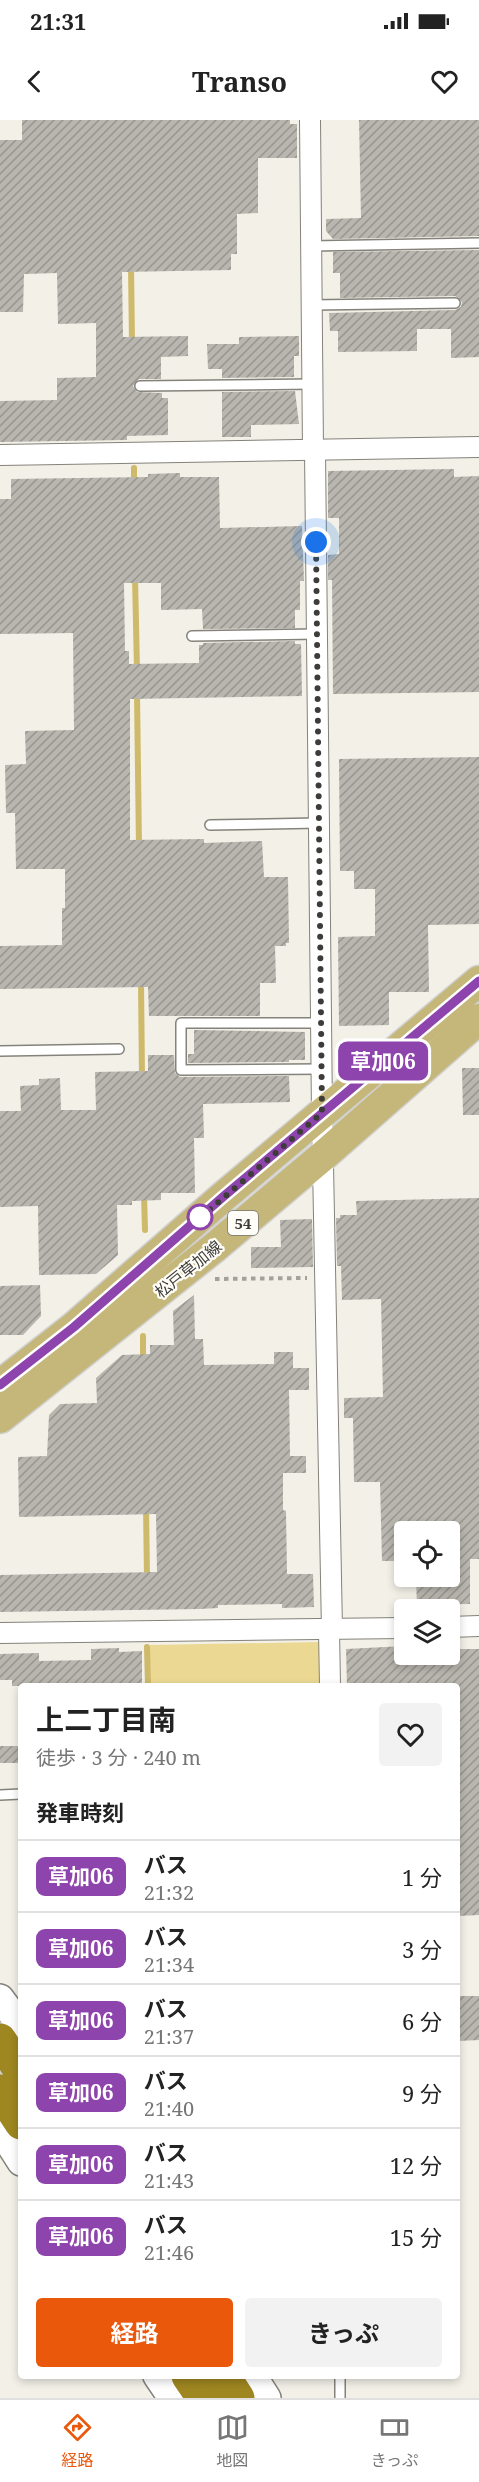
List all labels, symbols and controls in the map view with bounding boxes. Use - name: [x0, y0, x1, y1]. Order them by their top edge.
- text: 21:31: [30, 6, 86, 36]
- text: Transo: [192, 63, 287, 100]
- icon: back: [18, 65, 51, 98]
- icon: heart: [428, 65, 461, 98]
- your location: [301, 527, 331, 557]
- line badge: 草加06: [341, 1042, 425, 1080]
- text: 草加06: [350, 1047, 416, 1075]
- unlabelled marker: [187, 1204, 213, 1230]
- road number: 54: [228, 1211, 258, 1235]
- street label: 松戸草加線: [150, 1235, 226, 1303]
- map controls: [394, 1521, 460, 1665]
- button: locate: [394, 1521, 460, 1587]
- button: layers: [394, 1599, 460, 1665]
- text: 上二丁目南: [36, 1700, 176, 1738]
- button: heart: [379, 1703, 442, 1766]
- text: 徒歩 · 3 分 · 240 m: [36, 1744, 201, 1771]
- text: 発車時刻: [36, 1797, 124, 1827]
- text: バス: [144, 1849, 188, 1879]
- text: 草加06: [48, 1862, 114, 1890]
- text: 1 分: [402, 1862, 442, 1892]
- text: 21:32: [144, 1879, 194, 1906]
- text: バス: [144, 1921, 188, 1951]
- text: 草加06: [48, 1934, 114, 1962]
- text: 3 分: [402, 1934, 442, 1964]
- text: 21:34: [144, 1951, 194, 1978]
- text: バス: [144, 1993, 188, 2023]
- text: 草加06: [48, 2006, 114, 2034]
- text: 6 分: [402, 2006, 442, 2036]
- text: 21:37: [144, 2023, 194, 2050]
- text: バス: [144, 2065, 188, 2095]
- text: 草加06: [48, 2078, 114, 2106]
- text: 9 分: [402, 2078, 442, 2108]
- text: 21:40: [144, 2095, 194, 2122]
- text: バス: [144, 2137, 188, 2167]
- text: 草加06: [48, 2150, 114, 2178]
- text: 12 分: [390, 2150, 442, 2180]
- text: 21:43: [144, 2167, 194, 2194]
- text: バス: [144, 2209, 188, 2239]
- text: 草加06: [48, 2222, 114, 2250]
- text: 15 分: [390, 2222, 442, 2252]
- text: 21:46: [144, 2239, 194, 2266]
- button: 経路: [36, 2298, 233, 2367]
- button: きっぷ: [245, 2298, 442, 2367]
- tab: 経路: [61, 2411, 94, 2471]
- tab: 地図: [216, 2411, 249, 2471]
- tab: きっぷ: [371, 2411, 418, 2471]

